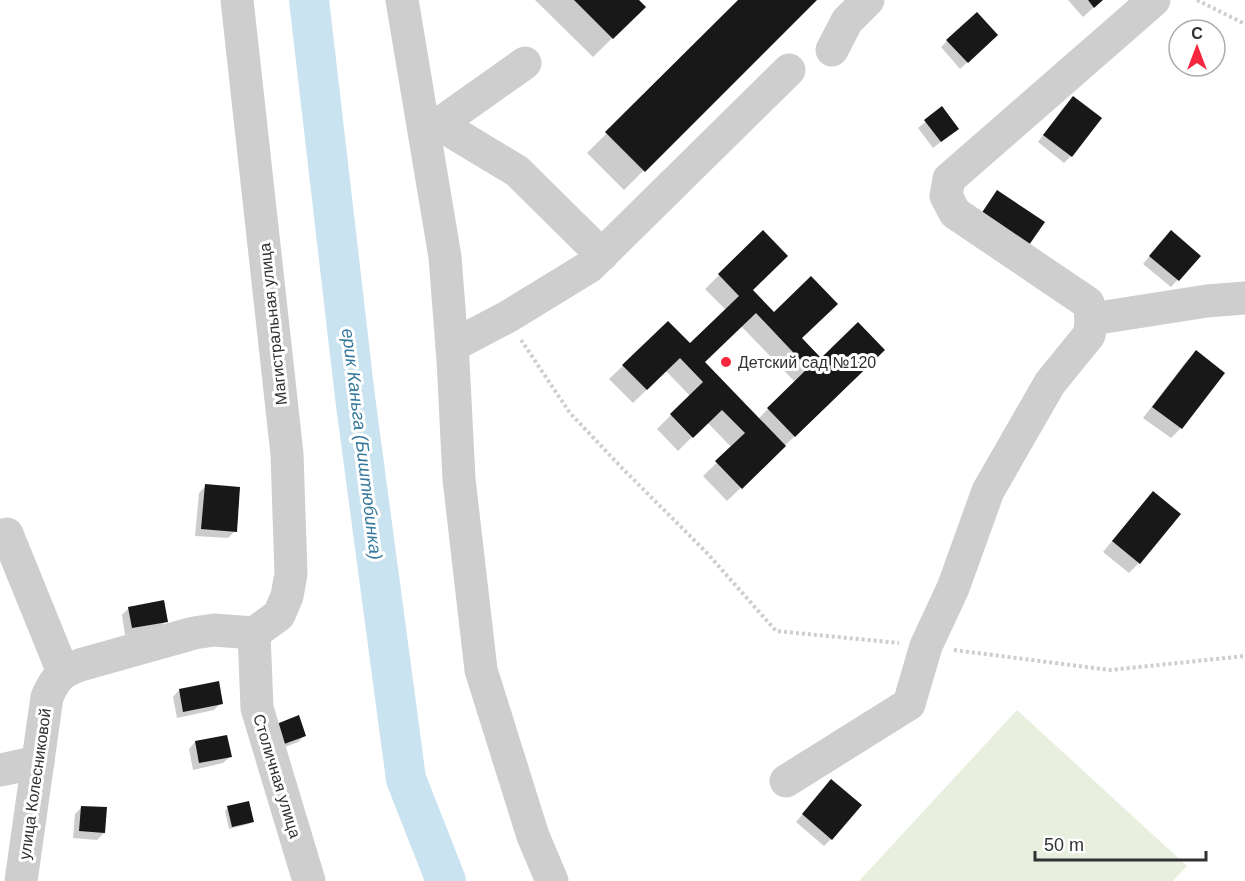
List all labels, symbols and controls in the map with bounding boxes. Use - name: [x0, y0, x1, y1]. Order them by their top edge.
- north arrow: [1167, 18, 1227, 78]
- text: С: [1191, 25, 1203, 42]
- street label: Магистральная улица: [256, 242, 290, 406]
- water label: ерик Каньга (Биштюбинка): [338, 327, 386, 561]
- place label: Детский сад №120: [738, 354, 876, 371]
- marker: Детский сад №120: [719, 355, 733, 369]
- street label: улица Колесниковой: [16, 707, 54, 861]
- street label: Столичная улица: [250, 712, 304, 840]
- scale bar: [1035, 824, 1206, 862]
- text: 50 m: [1044, 835, 1084, 855]

